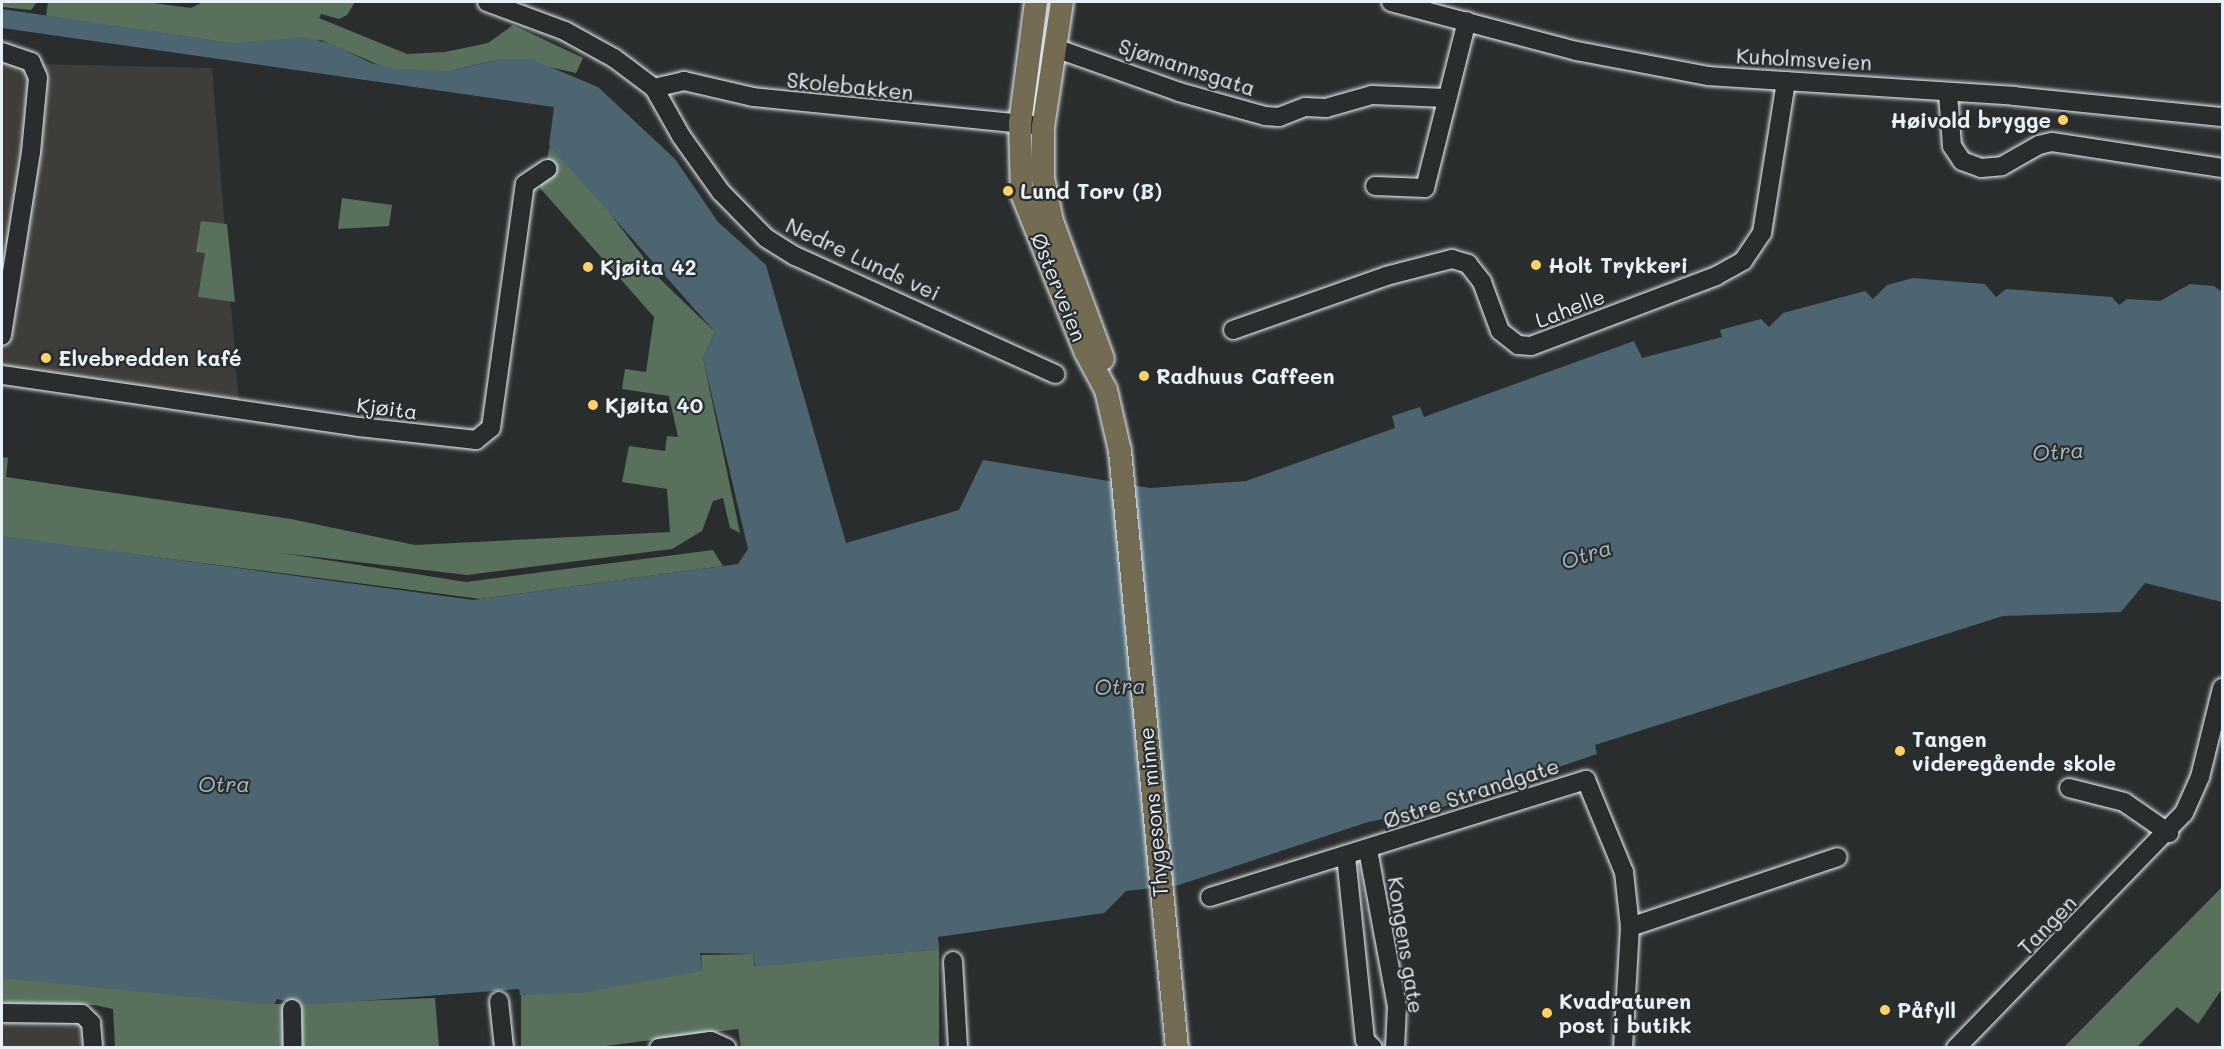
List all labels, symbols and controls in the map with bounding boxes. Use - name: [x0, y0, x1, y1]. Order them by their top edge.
- street label: Sjømannsgata: [1115, 33, 1259, 101]
- street label: Kuholmsveien: [1735, 43, 1873, 75]
- street label: Skolebakken: [785, 67, 915, 105]
- place label: Høivold brygge: [1890, 107, 2051, 133]
- marker: Høivold brygge: [2056, 113, 2070, 127]
- place label: Lund Torv (B): [1020, 178, 1162, 204]
- marker: Lund Torv (B): [1001, 184, 1015, 198]
- street label: Nedre Lunds vei: [782, 212, 944, 306]
- street label: Østerveien: [1026, 229, 1092, 345]
- place label: Holt Trykkeri: [1548, 252, 1688, 278]
- place label: Kjøita 42: [600, 254, 696, 280]
- marker: Holt Trykkeri: [1529, 258, 1543, 272]
- marker: Kjøita 42: [581, 260, 595, 274]
- street label: Lahelle: [1532, 283, 1608, 333]
- place label: Elvebredden kafé: [58, 345, 241, 371]
- marker: Elvebredden kafé: [39, 351, 53, 365]
- place label: Radhuus Caffeen: [1156, 363, 1335, 389]
- marker: Radhuus Caffeen: [1137, 369, 1151, 383]
- street label: Kjøita: [355, 392, 419, 424]
- place label: Kjøita 40: [605, 392, 703, 418]
- marker: Kjøita 40: [586, 398, 600, 412]
- water label: Otra: [2031, 436, 2085, 466]
- water label: Otra: [1557, 533, 1615, 575]
- water label: Otra: [1094, 672, 1146, 700]
- street label: Thygesons minne: [1133, 726, 1173, 898]
- place label: Tangen videregående skole: [1912, 726, 2116, 776]
- marker: Tangen videregående skole: [1893, 744, 1907, 758]
- street label: Østre Strandgate: [1380, 753, 1562, 833]
- water label: Otra: [198, 771, 250, 797]
- street label: Kongens gate: [1383, 875, 1429, 1015]
- street label: Tangen: [2013, 890, 2081, 960]
- place label: Kvadraturen post i butikk: [1559, 988, 1692, 1038]
- place label: Påfyll: [1897, 997, 1956, 1023]
- marker: Påfyll: [1878, 1003, 1892, 1017]
- marker: Kvadraturen post i butikk: [1540, 1006, 1554, 1020]

